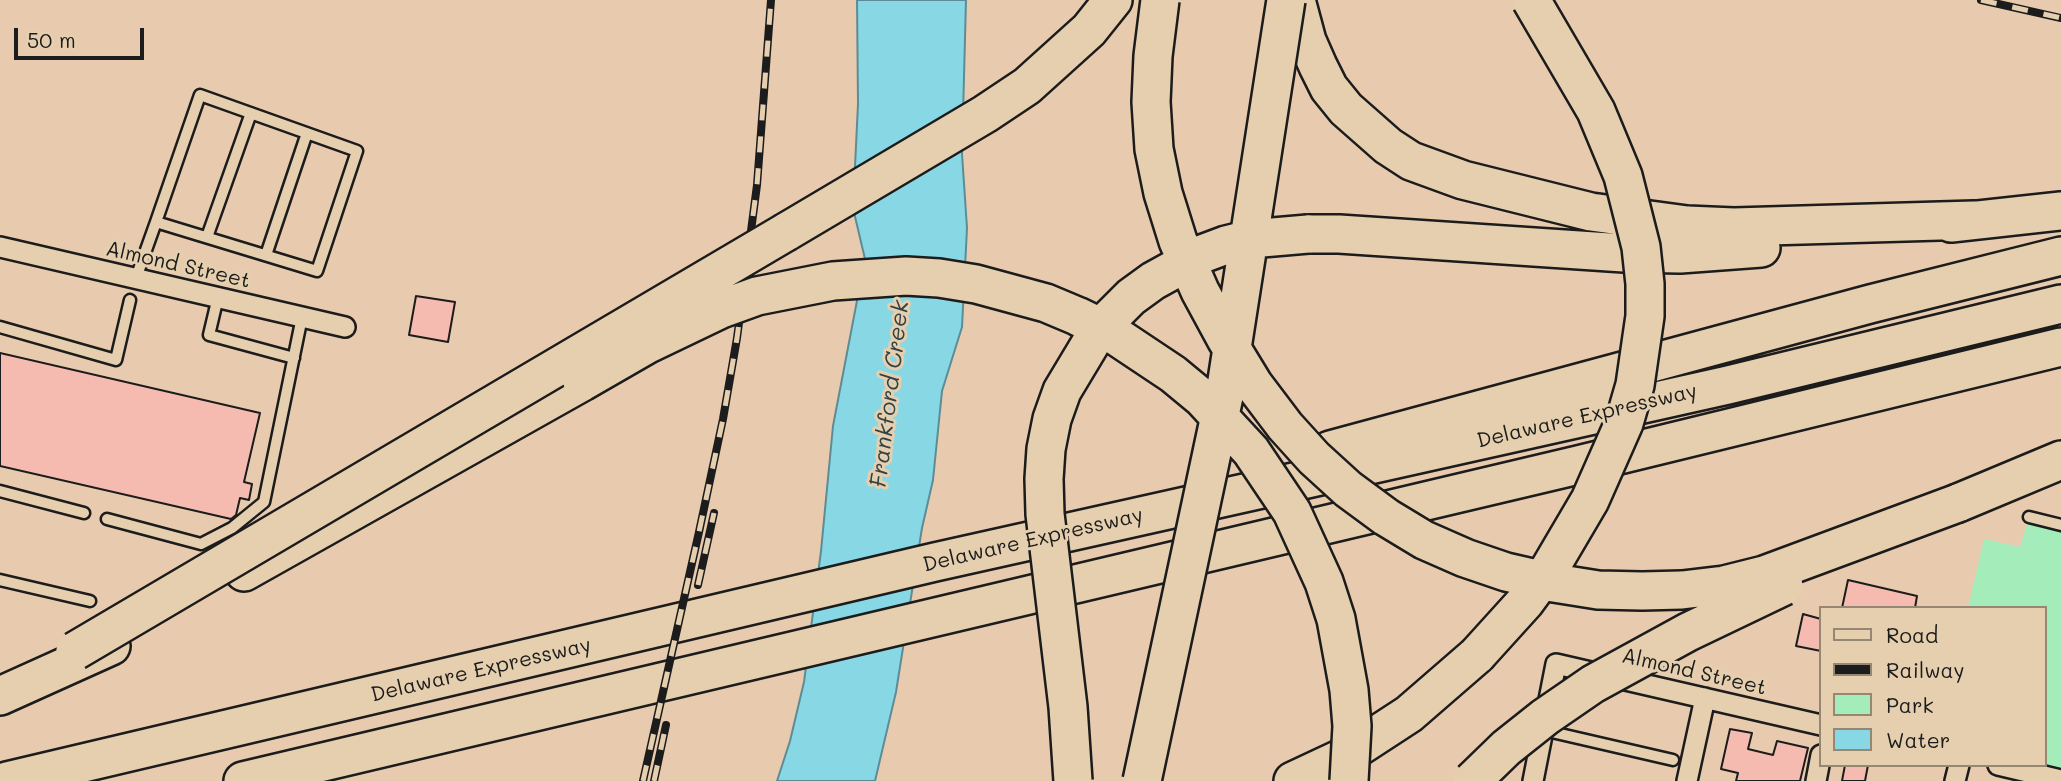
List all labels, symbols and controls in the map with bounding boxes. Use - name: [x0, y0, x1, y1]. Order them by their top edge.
- scale bar: [18, 14, 147, 58]
- text: 50 m: [27, 26, 76, 53]
- street label: Almond Street: [103, 236, 253, 294]
- water label: Frankford Creek: [865, 299, 915, 489]
- street label: Delaware Expressway: [1474, 378, 1700, 454]
- street label: Delaware Expressway: [920, 502, 1146, 578]
- legend: [1820, 606, 2047, 767]
- text: Road: [1886, 621, 1938, 648]
- street label: Delaware Expressway: [368, 632, 594, 708]
- street label: Almond Street: [1619, 643, 1769, 701]
- text: Railway: [1886, 656, 1965, 683]
- text: Park: [1886, 691, 1934, 718]
- text: Water: [1886, 726, 1950, 753]

